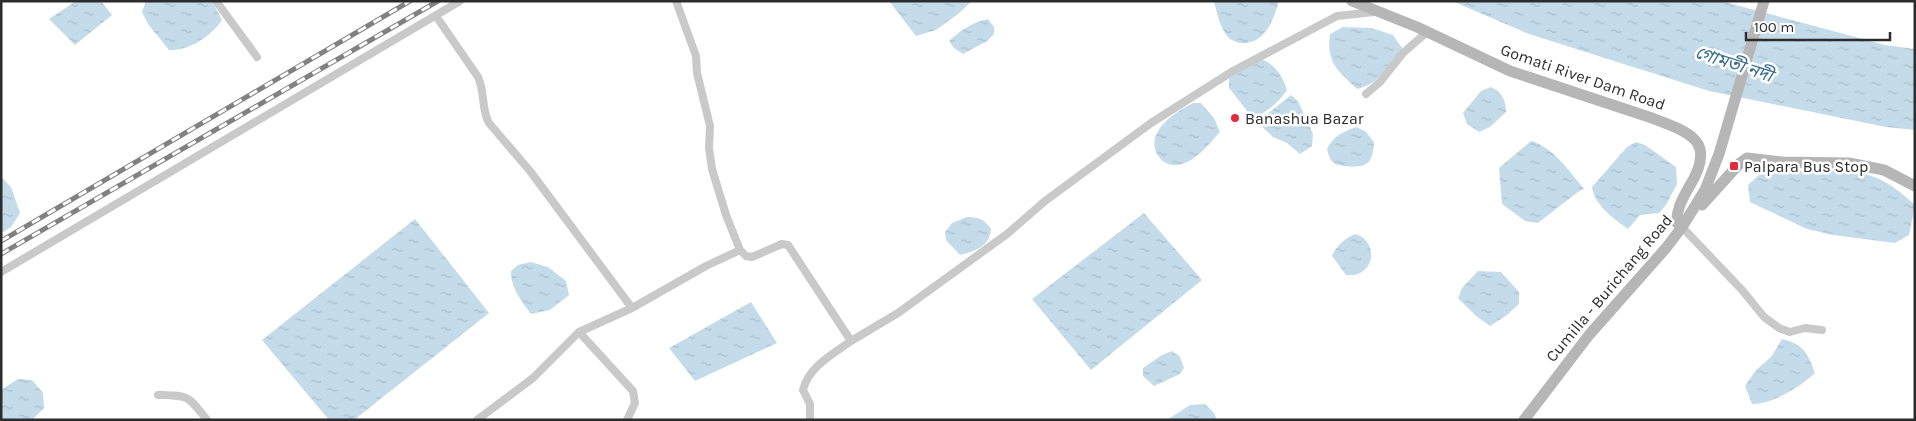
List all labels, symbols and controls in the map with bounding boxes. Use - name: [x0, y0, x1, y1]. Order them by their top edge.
- scale bar: [1746, 10, 1890, 42]
- text: 100 m: [1754, 18, 1794, 36]
- street label: Gomati River Dam Road: [1498, 40, 1668, 114]
- water label: গোমতী নদী: [1692, 41, 1779, 88]
- place label: Banashua Bazar: [1245, 109, 1364, 128]
- marker: Banashua Bazar: [1229, 112, 1241, 124]
- place label: Palpara Bus Stop: [1744, 157, 1868, 176]
- marker: Palpara Bus Stop: [1728, 160, 1740, 172]
- street label: Cumilla - Burichang Road: [1542, 211, 1676, 365]

